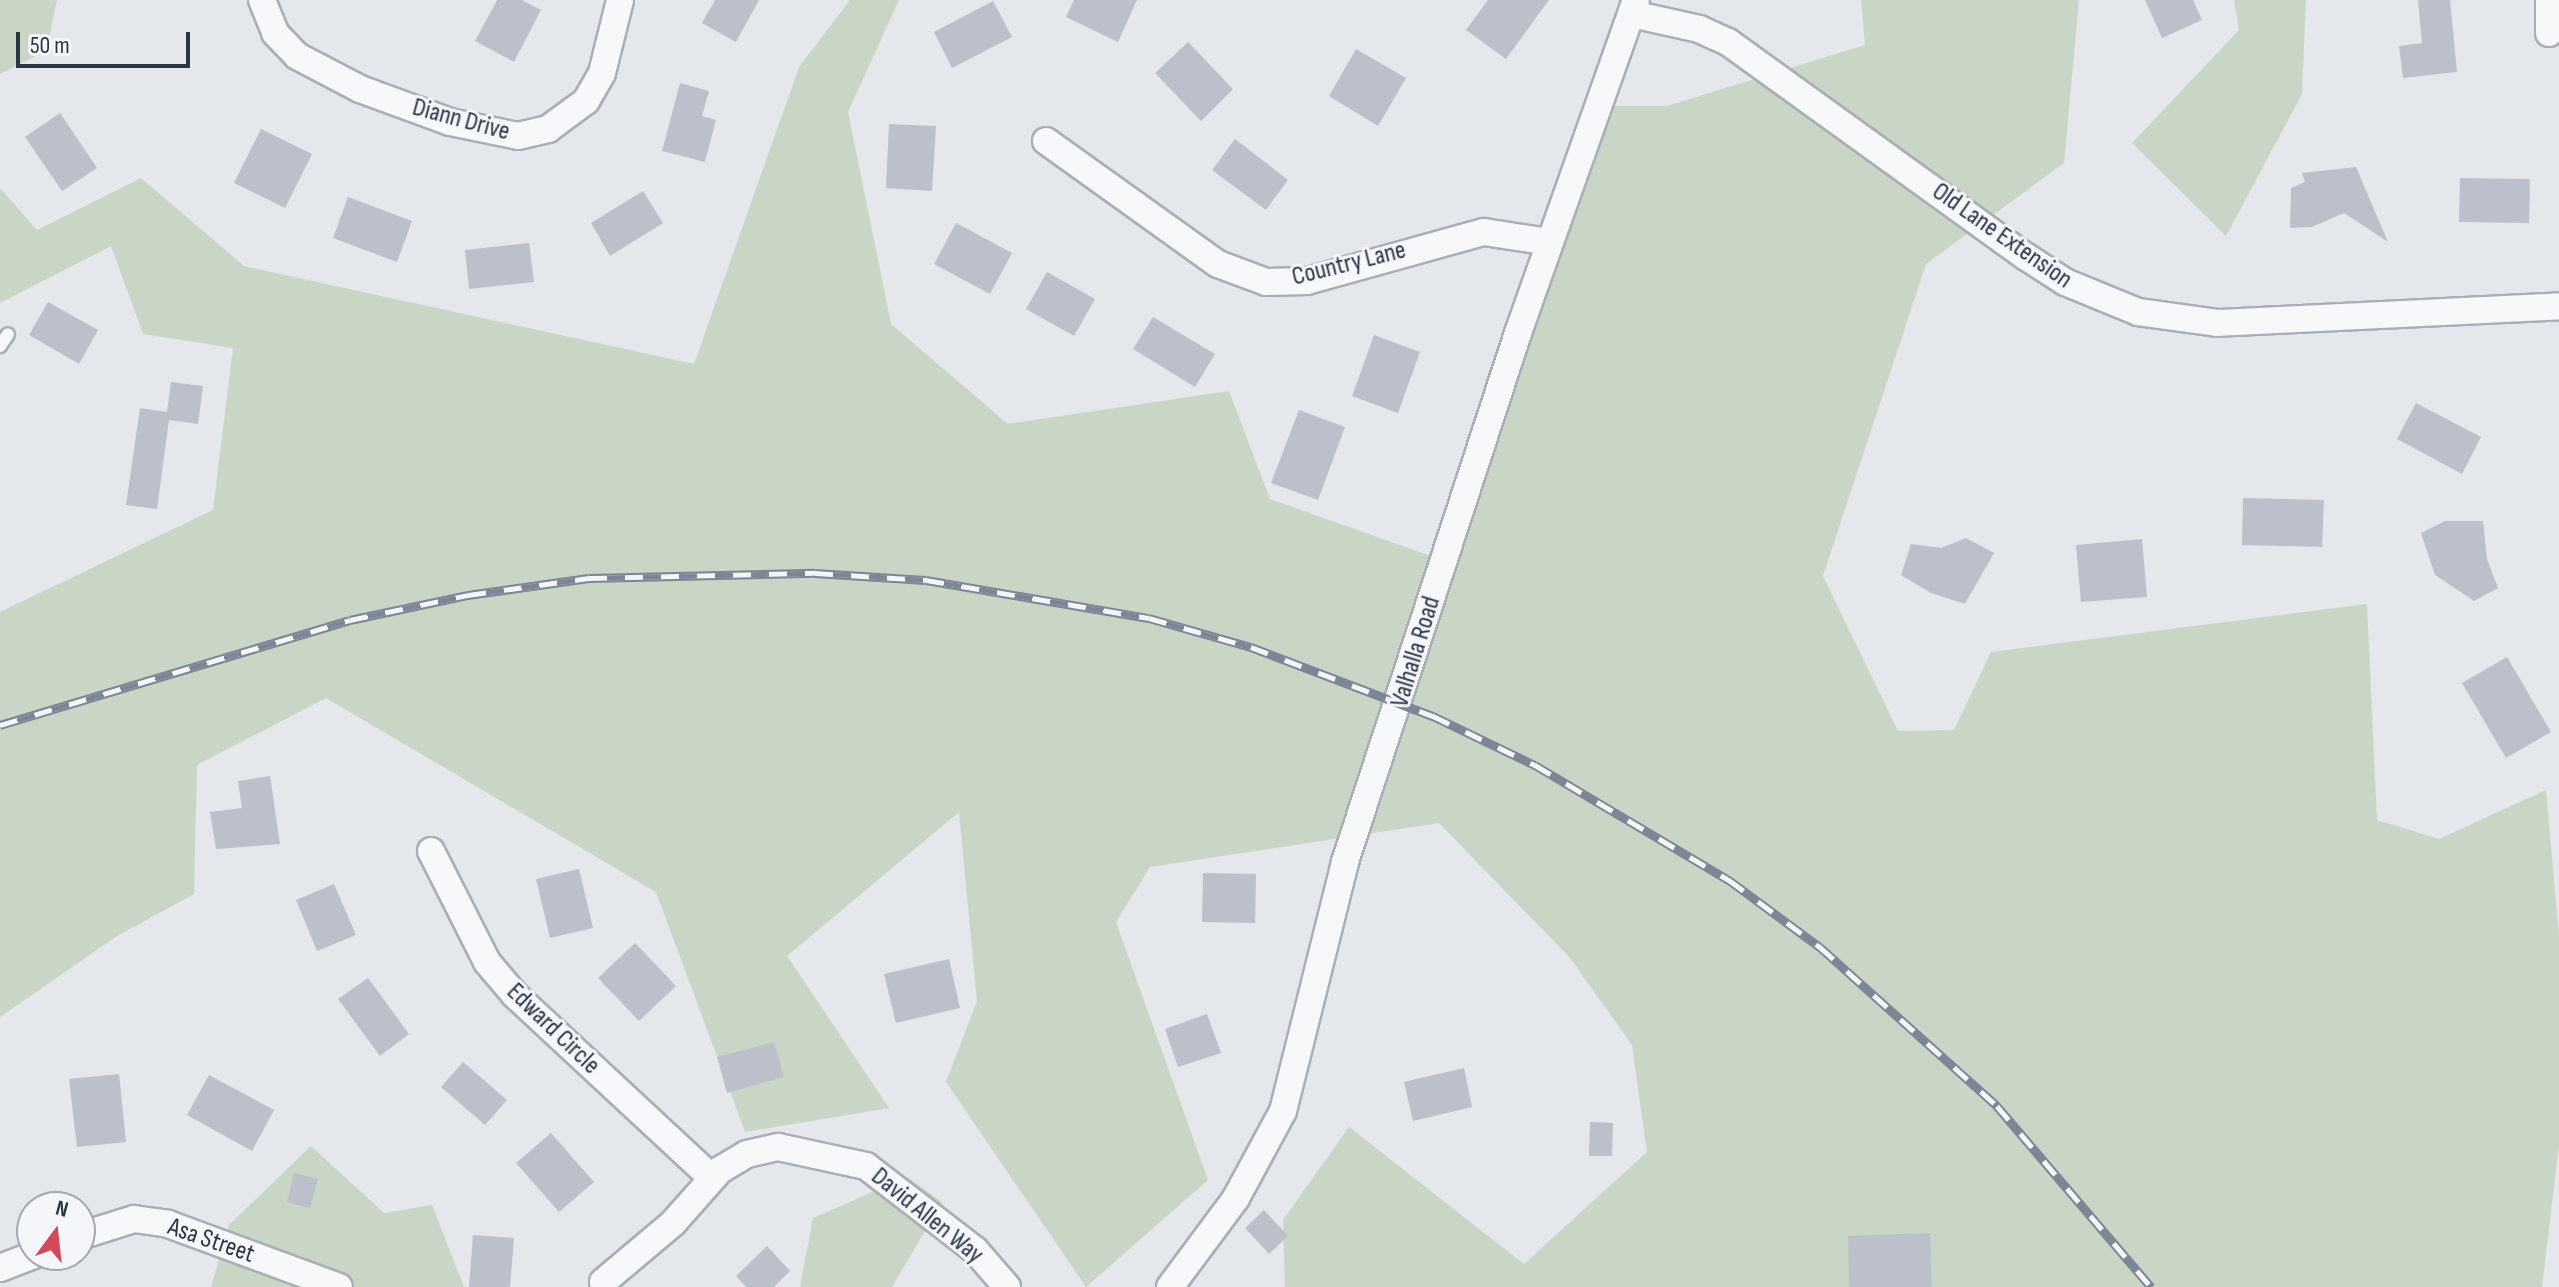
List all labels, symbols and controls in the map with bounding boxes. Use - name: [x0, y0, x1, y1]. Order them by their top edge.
- scale bar: [20, 16, 194, 66]
- text: 50 m: [30, 31, 70, 60]
- street label: Diann Drive: [409, 92, 513, 148]
- street label: Old Lane Extension: [1926, 176, 2078, 296]
- street label: Country Lane: [1289, 235, 1409, 293]
- street label: Valhalla Road: [1384, 593, 1448, 711]
- street label: Edward Circle: [500, 977, 606, 1081]
- street label: David Allen Way: [865, 1161, 989, 1271]
- north arrow: [16, 1191, 96, 1271]
- text: N: [53, 1195, 71, 1224]
- street label: Asa Street: [164, 1212, 258, 1270]

